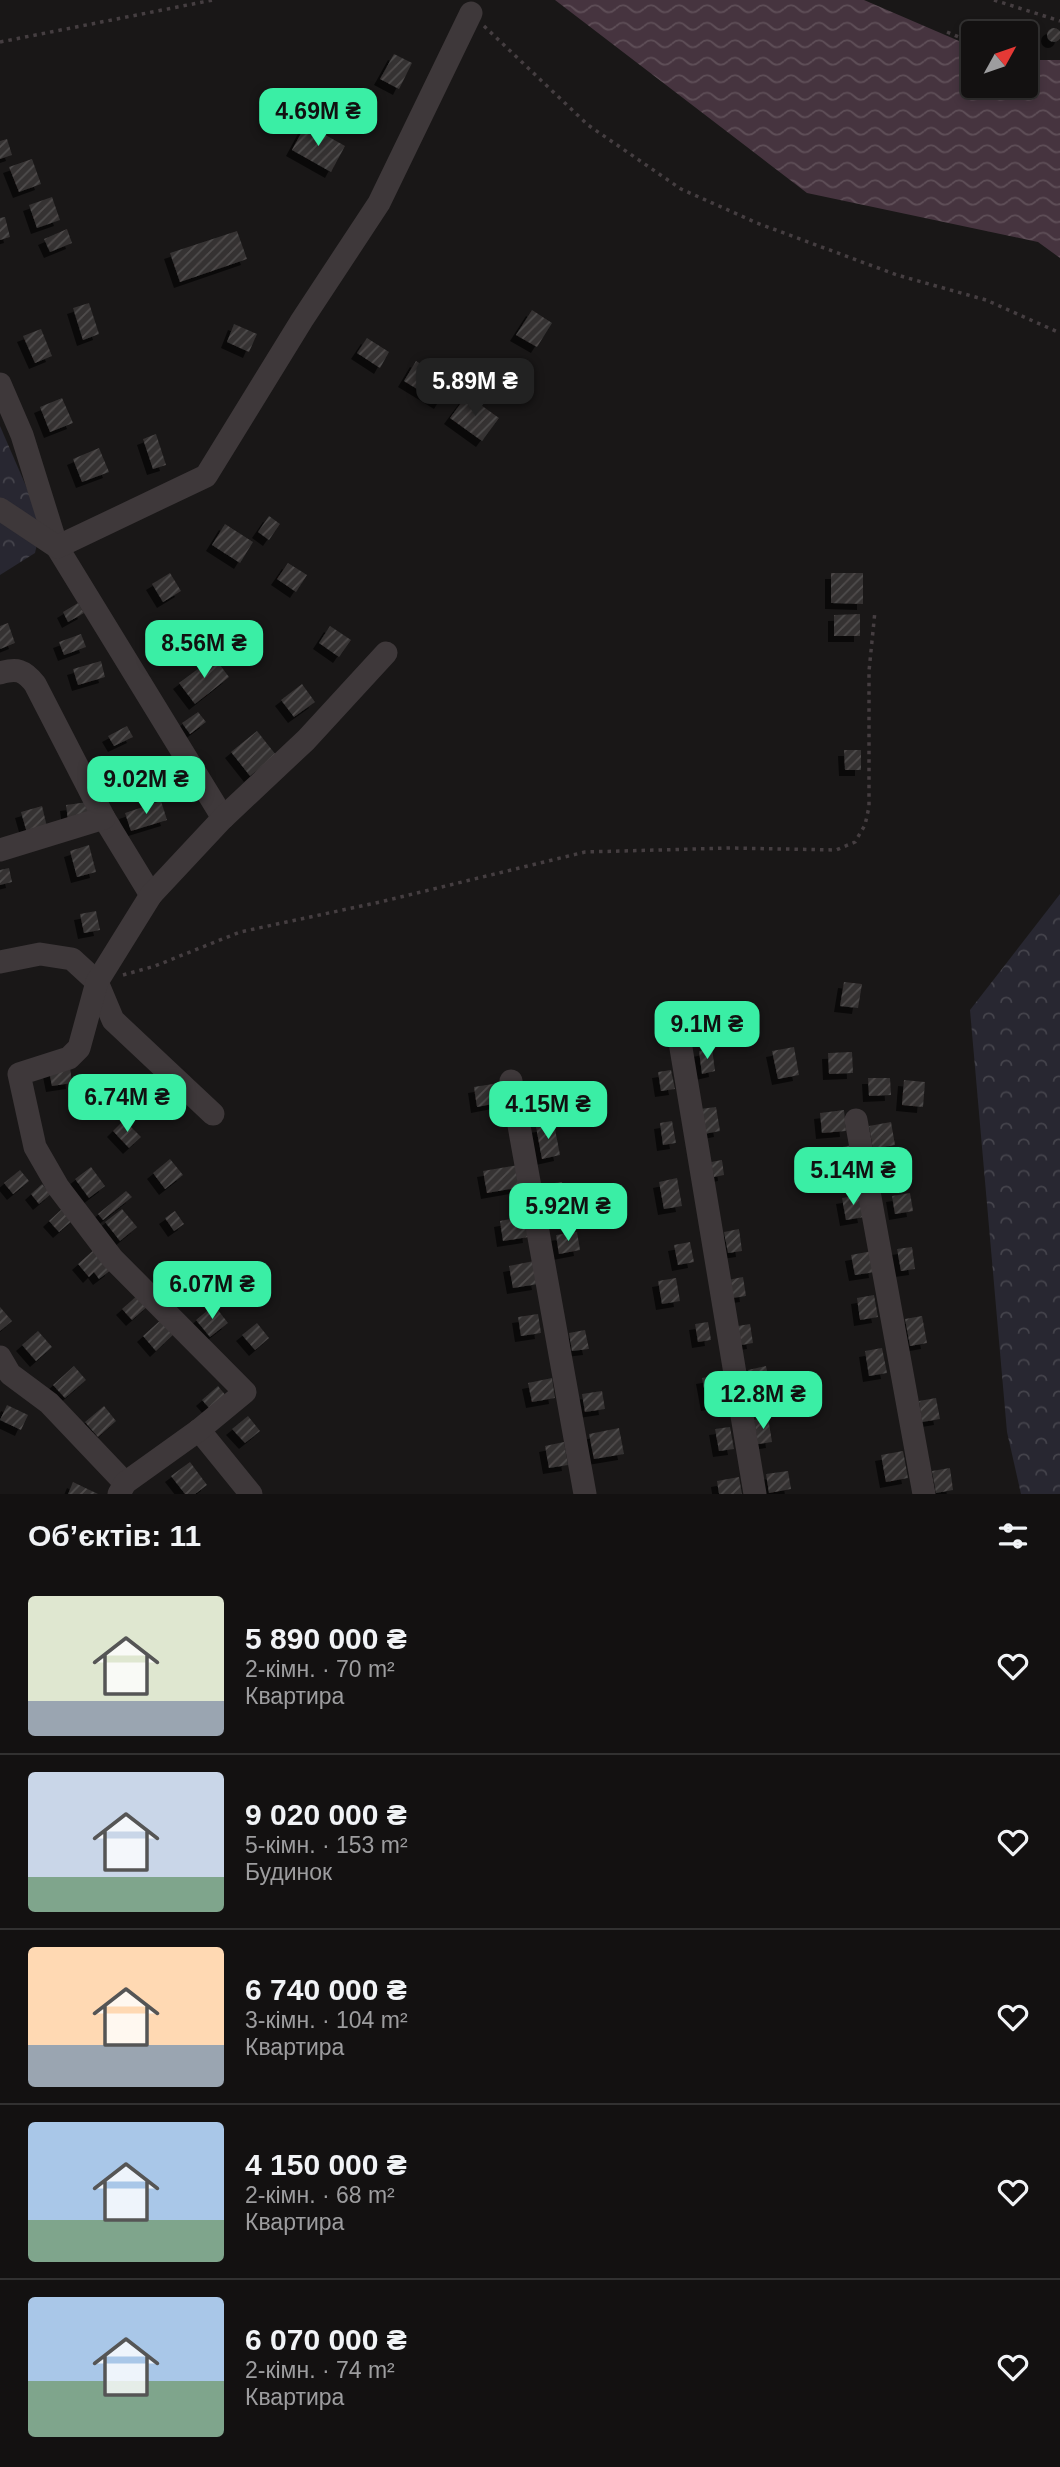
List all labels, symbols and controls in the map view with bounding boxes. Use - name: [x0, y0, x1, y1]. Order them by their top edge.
- north arrow: [961, 21, 1038, 98]
- map controls: [961, 21, 1038, 98]
- pin: 4.69M ₴: [253, 88, 383, 148]
- text: 4.69M ₴: [275, 98, 361, 124]
- pin: 5.89M ₴: [410, 358, 540, 418]
- text: 5.89M ₴: [432, 368, 518, 394]
- pin: 8.56M ₴: [139, 620, 269, 680]
- text: 8.56M ₴: [161, 630, 247, 656]
- pin: 9.02M ₴: [81, 756, 211, 816]
- text: 9.02M ₴: [103, 766, 189, 792]
- pin: 9.1M ₴: [650, 1002, 764, 1061]
- text: 9.1M ₴: [671, 1011, 743, 1037]
- pin: 6.74M ₴: [62, 1074, 192, 1134]
- pin: 4.15M ₴: [483, 1082, 613, 1141]
- text: 6.74M ₴: [84, 1084, 170, 1110]
- text: 4.15M ₴: [505, 1091, 591, 1117]
- pin: 5.14M ₴: [788, 1148, 918, 1207]
- text: 5.14M ₴: [810, 1157, 896, 1183]
- pin: 5.92M ₴: [503, 1184, 633, 1243]
- text: 5.92M ₴: [525, 1193, 611, 1219]
- pin: 6.07M ₴: [147, 1262, 277, 1321]
- text: 6.07M ₴: [169, 1271, 255, 1297]
- pin: 12.8M ₴: [698, 1372, 828, 1431]
- text: 12.8M ₴: [720, 1381, 806, 1407]
- icon: filters: [994, 1517, 1032, 1555]
- text: Об’єктів: 11: [28, 1519, 201, 1552]
- text: 5 890 000 ₴: [245, 1622, 407, 1655]
- icon: home: [84, 1624, 168, 1708]
- icon: heart: [994, 1647, 1032, 1685]
- text: 2-кімн. · 70 m²: [245, 1656, 395, 1682]
- text: Квартира: [245, 1683, 344, 1709]
- text: 9 020 000 ₴: [245, 1798, 407, 1831]
- icon: home: [84, 1800, 168, 1884]
- icon: heart: [994, 1823, 1032, 1861]
- text: 5-кімн. · 153 m²: [245, 1832, 408, 1858]
- text: Будинок: [245, 1859, 332, 1885]
- text: 6 740 000 ₴: [245, 1973, 407, 2006]
- icon: home: [84, 1975, 168, 2059]
- icon: heart: [994, 1998, 1032, 2036]
- text: 3-кімн. · 104 m²: [245, 2007, 408, 2033]
- text: Квартира: [245, 2034, 344, 2060]
- text: 4 150 000 ₴: [245, 2148, 407, 2181]
- icon: home: [84, 2150, 168, 2234]
- icon: heart: [994, 2173, 1032, 2211]
- text: 2-кімн. · 68 m²: [245, 2182, 395, 2208]
- text: Квартира: [245, 2209, 344, 2235]
- text: 6 070 000 ₴: [245, 2323, 407, 2356]
- icon: home: [84, 2325, 168, 2409]
- icon: heart: [994, 2348, 1032, 2386]
- text: 2-кімн. · 74 m²: [245, 2357, 395, 2383]
- text: Квартира: [245, 2384, 344, 2410]

